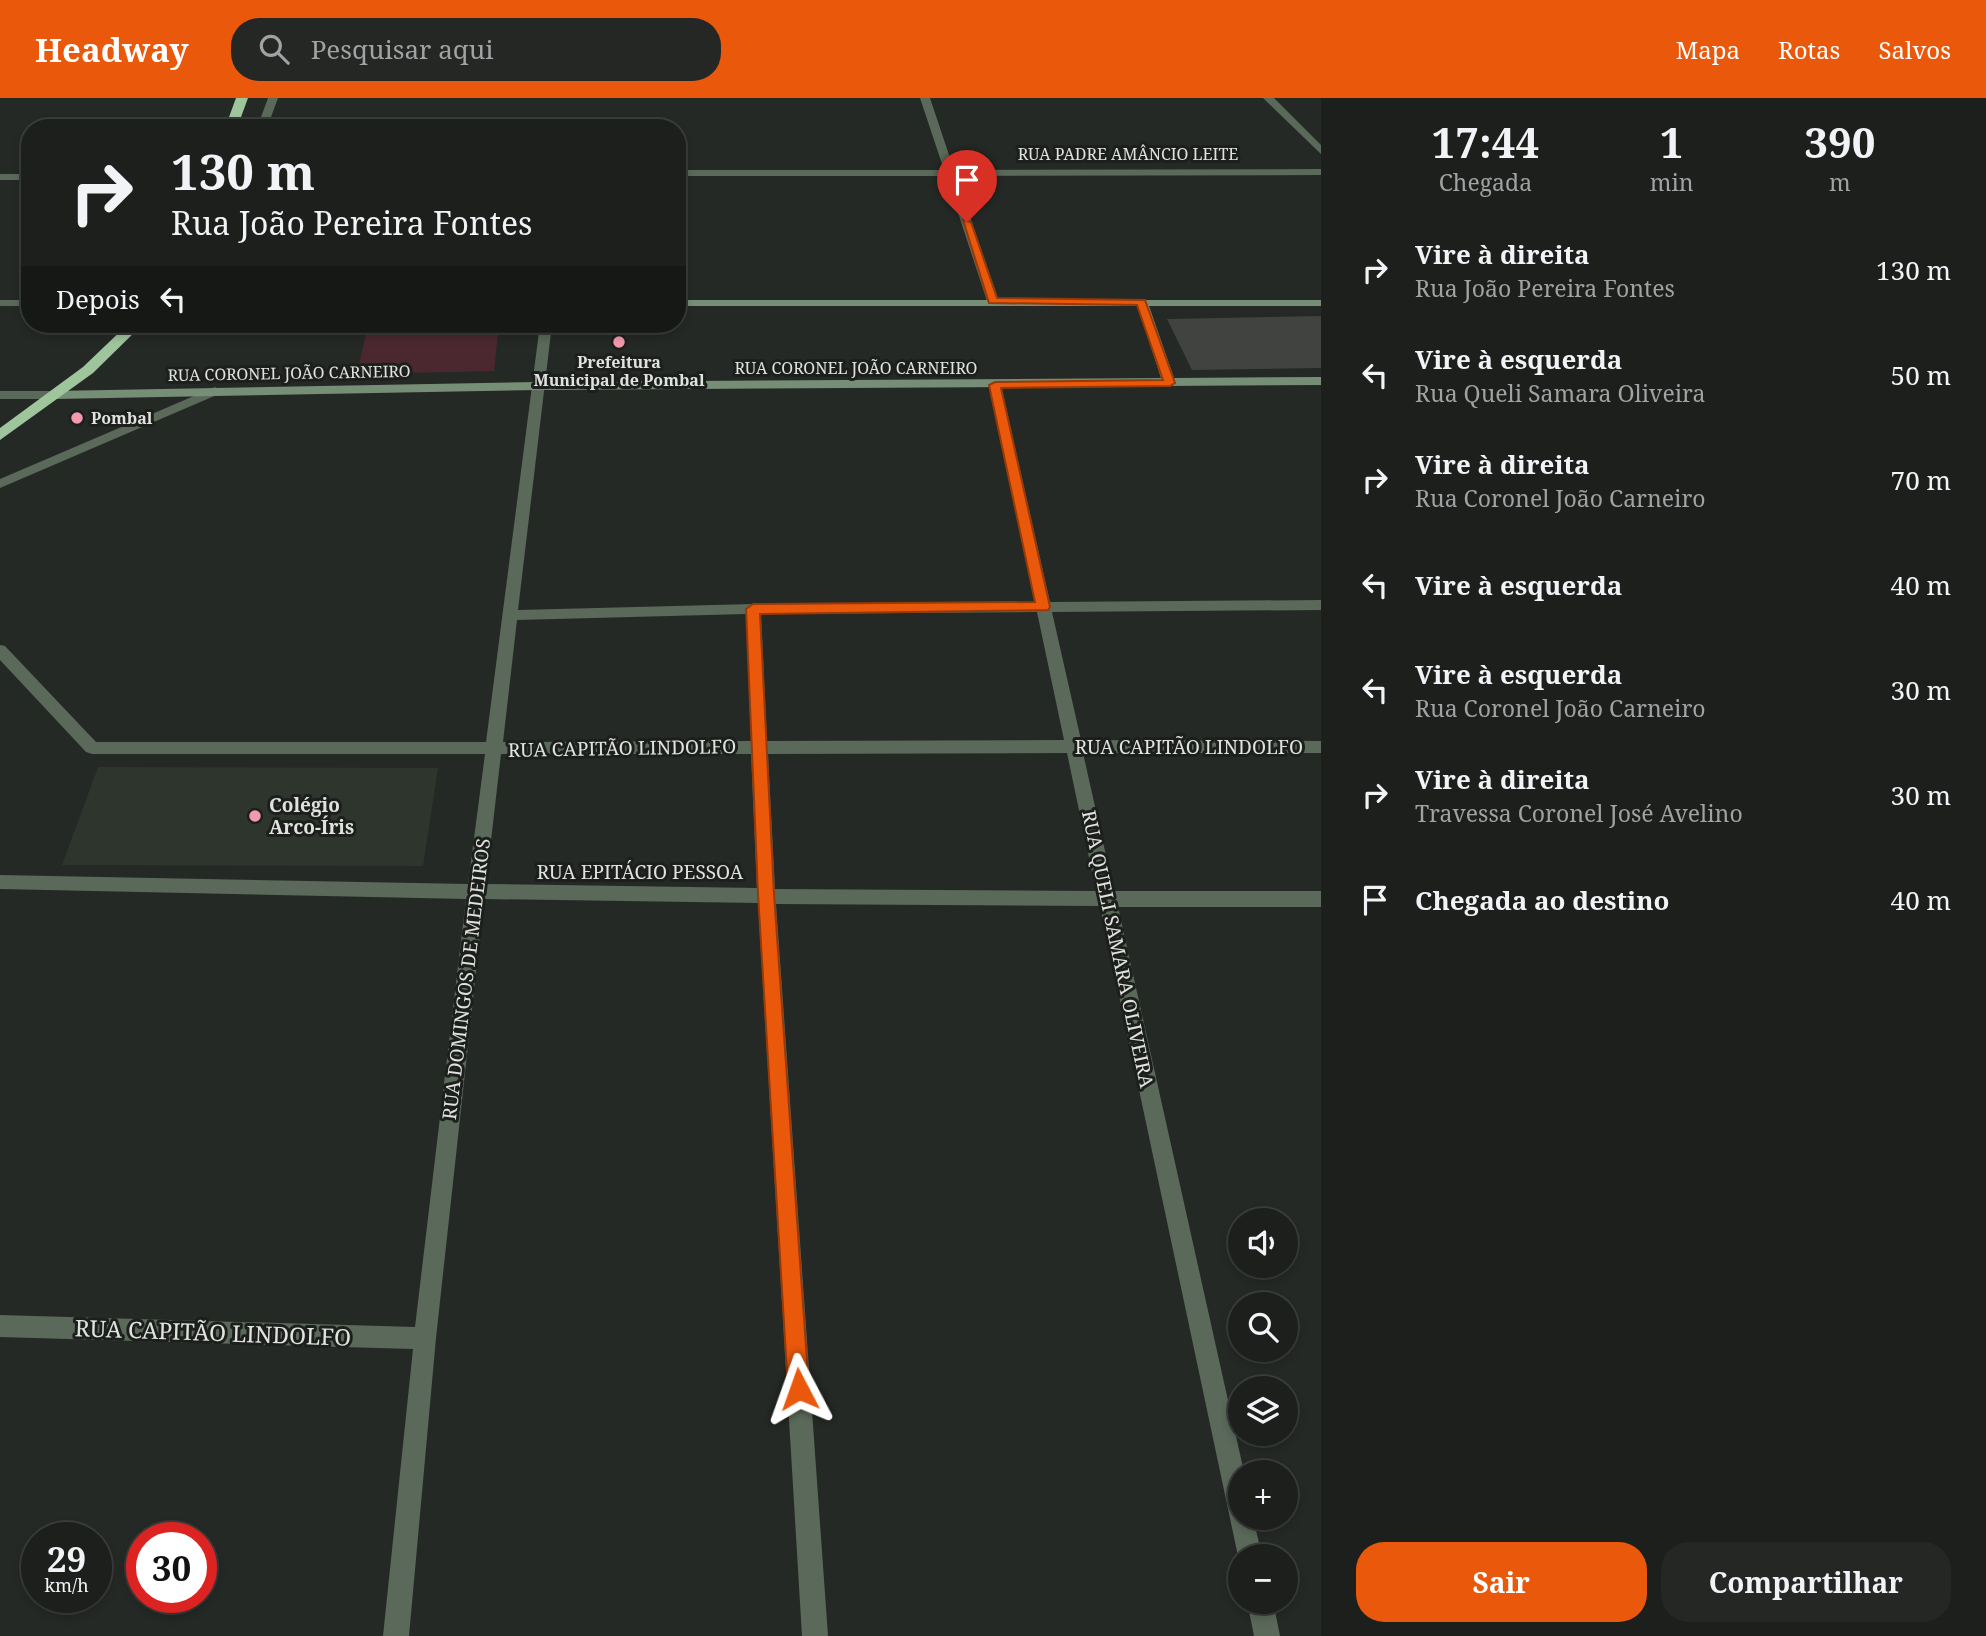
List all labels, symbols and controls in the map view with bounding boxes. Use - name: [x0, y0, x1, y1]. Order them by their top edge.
- search box: [231, 18, 721, 81]
- text: Headway: [35, 27, 189, 72]
- icon: search: [255, 30, 293, 68]
- text: Pesquisar aqui: [311, 31, 494, 67]
- text: Mapa: [1676, 33, 1740, 66]
- text: Rotas: [1778, 33, 1840, 66]
- text: Salvos: [1878, 33, 1951, 66]
- text: 17:44: [1432, 113, 1539, 170]
- text: 1: [1660, 113, 1684, 170]
- text: 390: [1804, 113, 1875, 170]
- text: 130 m: [171, 138, 315, 204]
- street label: RUA PADRE AMÂNCIO LEITE: [1018, 143, 1238, 165]
- icon: right: [56, 147, 147, 238]
- pin: [937, 150, 997, 222]
- icon: arrive: [948, 161, 986, 199]
- text: Chegada: [1439, 166, 1532, 198]
- text: min: [1650, 166, 1694, 198]
- text: m: [1829, 166, 1851, 198]
- text: Rua João Pereira Fontes: [171, 201, 533, 244]
- text: Vire à direita: [1415, 236, 1590, 272]
- icon: right: [1356, 251, 1394, 289]
- text: 130 m: [1876, 252, 1951, 288]
- text: Rua João Pereira Fontes: [1415, 272, 1675, 304]
- icon: left: [154, 280, 192, 318]
- text: Depois: [56, 281, 140, 317]
- marker: Prefeitura Municipal de Pombal: [611, 334, 627, 350]
- text: Vire à esquerda: [1415, 341, 1622, 377]
- place label: Prefeitura Municipal de Pombal: [533, 351, 705, 391]
- icon: left: [1356, 356, 1394, 394]
- street label: RUA CORONEL JOÃO CARNEIRO: [735, 357, 977, 379]
- text: 50 m: [1891, 357, 1951, 393]
- street label: RUA CORONEL JOÃO CARNEIRO: [167, 360, 411, 386]
- text: Rua Queli Samara Oliveira: [1415, 377, 1705, 409]
- place label: Pombal: [91, 407, 153, 429]
- marker: Pombal: [69, 410, 85, 426]
- text: Vire à direita: [1415, 446, 1590, 482]
- icon: right: [1356, 461, 1394, 499]
- text: 70 m: [1891, 462, 1951, 498]
- text: Rua Coronel João Carneiro: [1415, 482, 1706, 514]
- icon: left: [1356, 566, 1394, 604]
- text: Vire à esquerda: [1415, 567, 1622, 603]
- text: 40 m: [1891, 567, 1951, 603]
- text: Vire à esquerda: [1415, 656, 1622, 692]
- icon: left: [1356, 671, 1394, 709]
- text: 30 m: [1891, 672, 1951, 708]
- text: Rua Coronel João Carneiro: [1415, 692, 1706, 724]
- street label: RUA CAPITÃO LINDOLFO: [508, 733, 736, 763]
- street label: RUA CAPITÃO LINDOLFO: [1075, 734, 1303, 760]
- text: Vire à direita: [1415, 761, 1590, 797]
- icon: right: [1356, 776, 1394, 814]
- text: 30 m: [1891, 777, 1951, 813]
- place label: Colégio Arco-Íris: [269, 792, 354, 840]
- text: Travessa Coronel José Avelino: [1415, 797, 1743, 829]
- marker: Colégio Arco-Íris: [247, 808, 263, 824]
- street label: RUA QUELI SAMARA OLIVEIRA: [1076, 808, 1160, 1091]
- street label: RUA DOMINGOS DE MEDEIROS: [436, 837, 496, 1121]
- street label: RUA EPITÁCIO PESSOA: [537, 859, 744, 885]
- icon: arrive: [1356, 881, 1394, 919]
- text: Chegada ao destino: [1415, 882, 1670, 918]
- text: 40 m: [1891, 882, 1951, 918]
- map controls: [1228, 1208, 1298, 1614]
- button: sound: [1228, 1208, 1298, 1278]
- button: search: [1228, 1292, 1298, 1362]
- street label: RUA CAPITÃO LINDOLFO: [74, 1311, 352, 1353]
- position arrow: [762, 1352, 836, 1426]
- button: layers: [1228, 1376, 1298, 1446]
- button: +: [1228, 1460, 1298, 1530]
- speed limit sign: 30: [126, 1522, 217, 1613]
- text: 29: [47, 1535, 86, 1582]
- button: Sair: [1356, 1542, 1647, 1622]
- button: Compartilhar: [1661, 1542, 1951, 1622]
- button: −: [1228, 1544, 1298, 1614]
- text: km/h: [44, 1573, 89, 1597]

